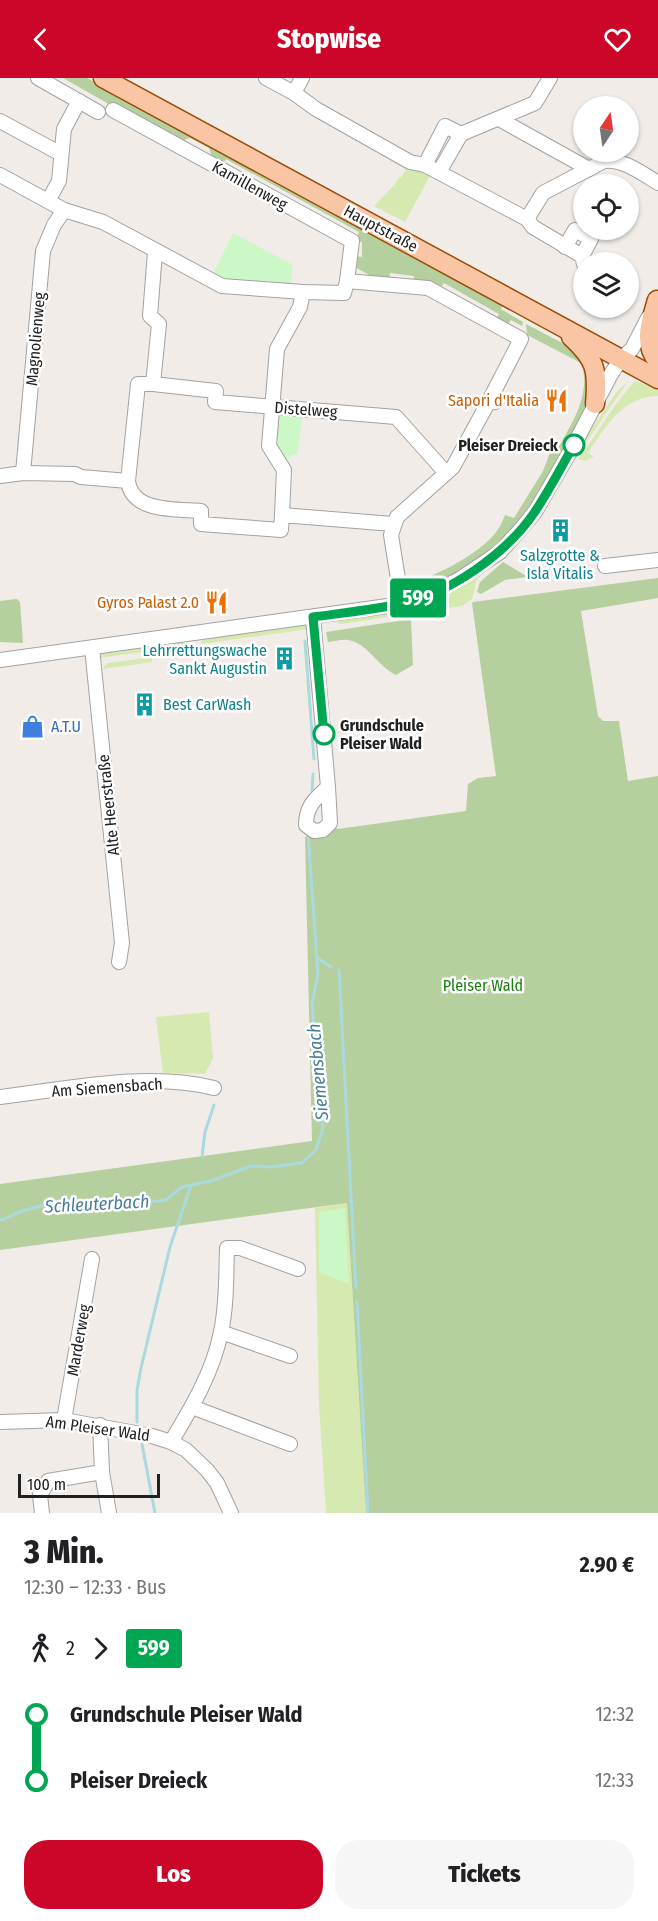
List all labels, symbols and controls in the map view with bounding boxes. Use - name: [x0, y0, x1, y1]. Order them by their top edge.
- icon: back: [24, 23, 57, 56]
- text: Stopwise: [277, 23, 381, 55]
- icon: heart: [601, 23, 634, 56]
- north arrow: [573, 96, 639, 162]
- map controls: [573, 96, 639, 318]
- street label: Kamillenweg: [209, 157, 291, 214]
- button: locate: [573, 174, 639, 240]
- street label: Hauptstraße: [340, 201, 421, 256]
- button: layers: [573, 252, 639, 318]
- street label: Magnolienweg: [22, 291, 49, 387]
- restaurant icon: Sapori d'Italia: [544, 387, 570, 413]
- place label: Sapori d'Italia: [448, 391, 539, 410]
- street label: Distelweg: [274, 398, 339, 421]
- marker: Pleiser Dreieck: [563, 434, 585, 456]
- place label: Pleiser Dreieck: [458, 436, 559, 455]
- building icon: Salzgrotte & Isla Vitalis: [547, 517, 573, 543]
- place label: Salzgrotte & Isla Vitalis: [520, 546, 600, 583]
- line badge: 599: [384, 578, 452, 618]
- text: 599: [402, 585, 434, 611]
- restaurant icon: Gyros Palast 2.0: [204, 589, 230, 615]
- place label: Gyros Palast 2.0: [97, 593, 199, 612]
- place label: Lehrrettungswache Sankt Augustin: [143, 641, 267, 678]
- building icon: Lehrrettungswache Sankt Augustin: [272, 646, 298, 672]
- building icon: Best CarWash: [132, 691, 158, 717]
- place label: Best CarWash: [163, 695, 251, 714]
- shop icon: A.T.U: [20, 713, 46, 739]
- place label: Grundschule Pleiser Wald: [340, 716, 424, 753]
- place label: A.T.U: [51, 717, 81, 736]
- marker: Grundschule Pleiser Wald: [313, 723, 335, 745]
- street label: Alte Heerstraße: [94, 753, 123, 856]
- park label: Pleiser Wald: [443, 976, 523, 995]
- water label: Siemensbach: [303, 1023, 333, 1122]
- street label: Am Siemensbach: [51, 1074, 163, 1101]
- water label: Schleuterbach: [43, 1190, 150, 1218]
- street label: Marderweg: [63, 1302, 94, 1377]
- street label: Am Pleiser Wald: [45, 1412, 151, 1445]
- scale bar: [18, 1471, 160, 1498]
- text: 100 m: [27, 1475, 66, 1494]
- text: 3 Min.: [24, 1532, 104, 1572]
- text: 2.90 €: [580, 1551, 634, 1578]
- text: 12:30 – 12:33 · Bus: [24, 1575, 166, 1599]
- icon: walk: [24, 1632, 57, 1665]
- icon: forward: [84, 1632, 117, 1665]
- text: 599: [138, 1635, 170, 1661]
- text: 2: [66, 1636, 75, 1660]
- text: Grundschule Pleiser Wald: [70, 1701, 303, 1728]
- text: 12:32: [595, 1702, 634, 1726]
- text: Pleiser Dreieck: [70, 1767, 207, 1794]
- text: 12:33: [595, 1768, 634, 1792]
- button: Los: [24, 1840, 323, 1909]
- button: Tickets: [335, 1840, 634, 1909]

